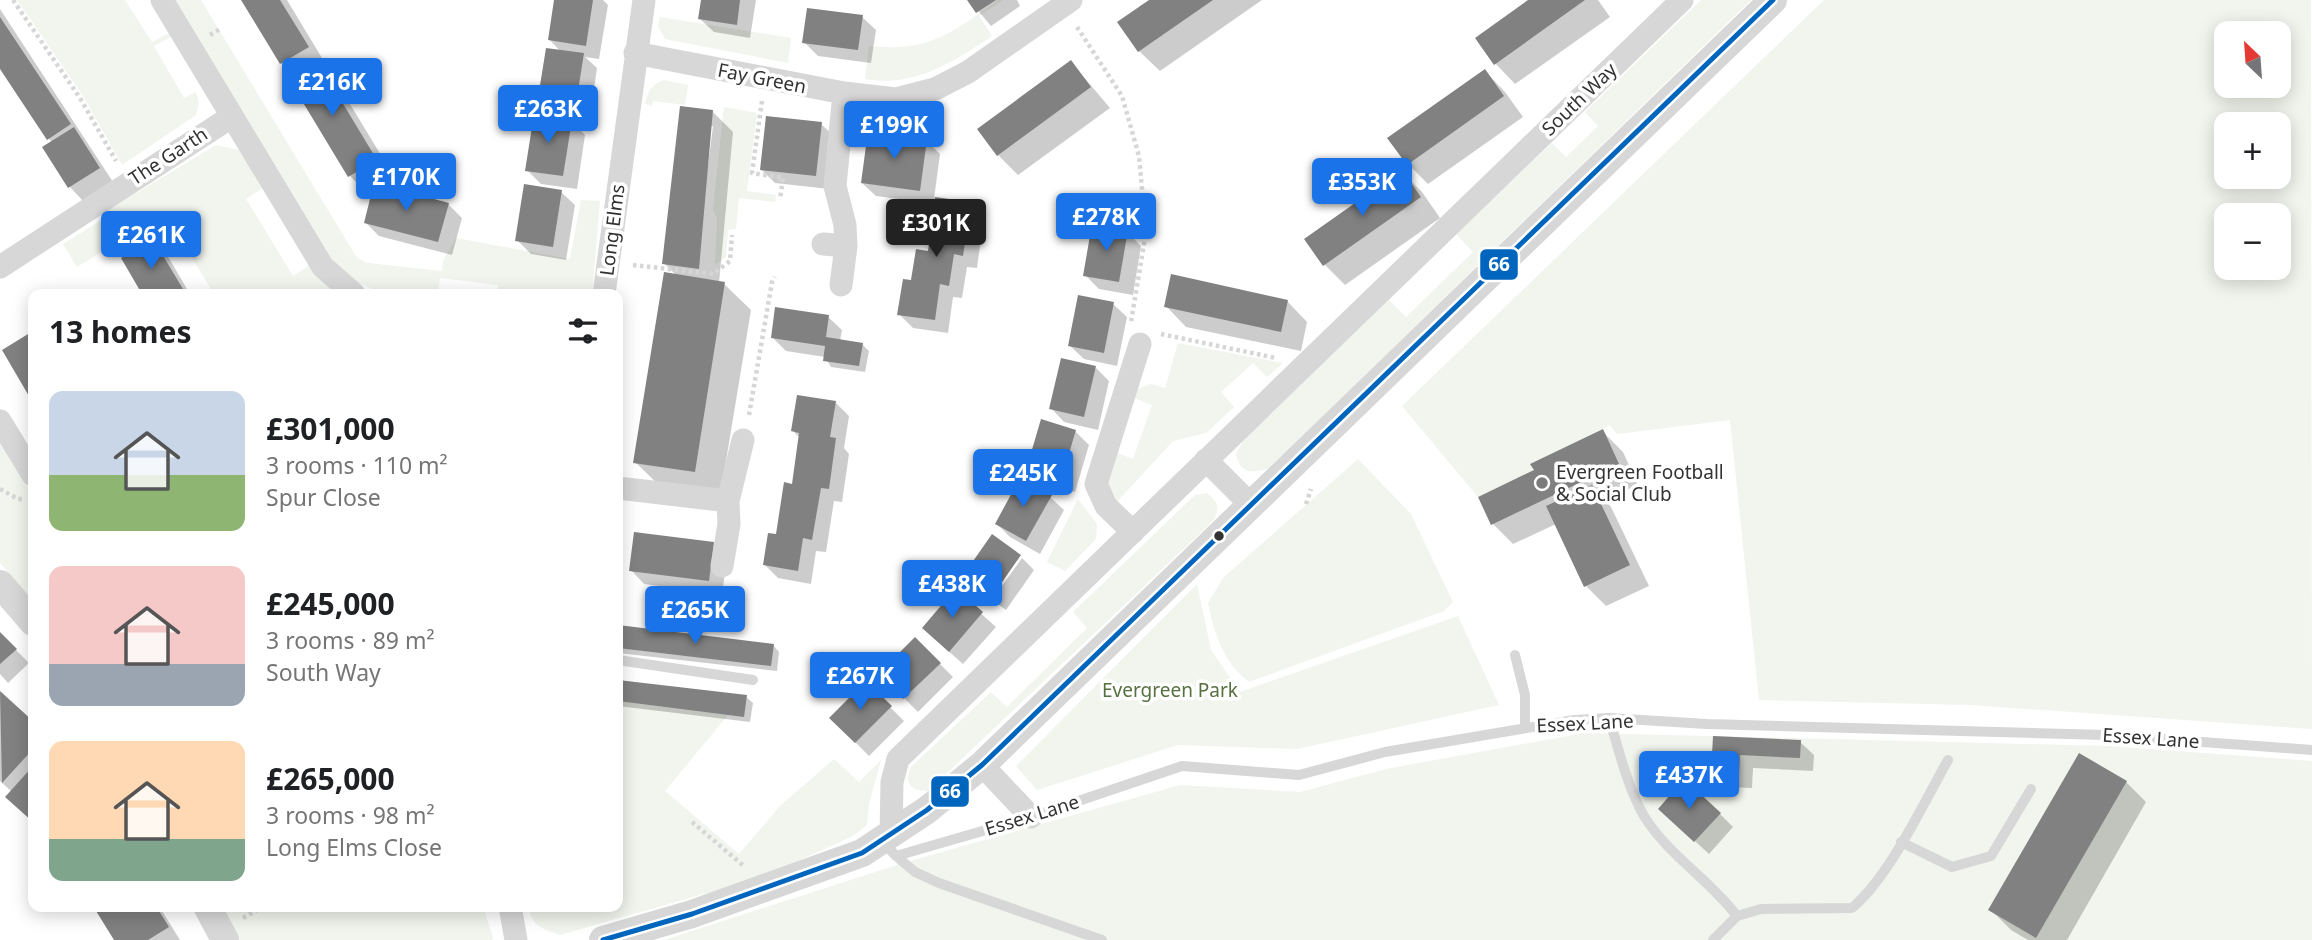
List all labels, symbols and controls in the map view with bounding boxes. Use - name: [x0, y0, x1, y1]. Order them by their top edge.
- north arrow: [2214, 21, 2291, 98]
- map controls: [2214, 21, 2291, 280]
- street label: South Way: [1536, 56, 1622, 141]
- street label: Fay Green: [716, 57, 808, 99]
- pin: £216K: [283, 58, 381, 118]
- text: £216K: [298, 65, 366, 97]
- pin: £263K: [499, 86, 597, 145]
- text: £263K: [514, 92, 582, 124]
- pin: £199K: [845, 102, 943, 161]
- text: £199K: [860, 108, 928, 140]
- button: +: [2214, 112, 2291, 189]
- street label: The Garth: [124, 121, 212, 191]
- pin: £170K: [357, 154, 455, 213]
- pin: £353K: [1313, 158, 1411, 218]
- text: £170K: [372, 160, 440, 192]
- text: £353K: [1328, 165, 1396, 197]
- street label: Long Elms: [593, 183, 631, 277]
- pin: £278K: [1057, 194, 1155, 253]
- pin: £301K: [887, 200, 985, 259]
- text: £278K: [1072, 200, 1140, 232]
- button: −: [2214, 203, 2291, 280]
- text: £301K: [902, 206, 970, 238]
- pin: £261K: [102, 212, 200, 271]
- text: £261K: [117, 218, 185, 250]
- line badge: 66: [1479, 248, 1519, 281]
- text: 66: [1488, 251, 1510, 277]
- text: 13 homes: [49, 311, 192, 352]
- icon: filters: [564, 312, 602, 350]
- text: £301,000: [266, 408, 395, 449]
- icon: home: [105, 419, 189, 503]
- text: 3 rooms · 110 m²: [266, 449, 448, 481]
- pin: £245K: [974, 449, 1072, 509]
- text: £245K: [989, 456, 1057, 488]
- place label: Evergreen Football & Social Club: [1556, 459, 1724, 507]
- marker: Evergreen Football & Social Club: [1534, 475, 1550, 491]
- text: Spur Close: [266, 481, 381, 513]
- unlabelled marker: [1212, 529, 1226, 543]
- pin: £438K: [903, 560, 1001, 620]
- text: £438K: [918, 567, 986, 599]
- text: £245,000: [266, 583, 395, 624]
- pin: £265K: [646, 586, 744, 646]
- text: £265K: [661, 593, 729, 625]
- icon: home: [105, 594, 189, 678]
- text: 3 rooms · 89 m²: [266, 624, 435, 656]
- pin: £267K: [811, 652, 909, 712]
- text: South Way: [266, 656, 381, 688]
- text: £267K: [826, 659, 894, 691]
- park label: Evergreen Park: [1102, 677, 1238, 703]
- street label: Essex Lane: [1536, 707, 1634, 739]
- street label: Essex Lane: [2102, 722, 2200, 754]
- pin: £437K: [1640, 752, 1738, 811]
- text: £265,000: [266, 758, 395, 799]
- text: £437K: [1655, 758, 1723, 790]
- icon: home: [105, 769, 189, 853]
- line badge: 66: [930, 775, 970, 808]
- text: 66: [939, 778, 961, 804]
- street label: Essex Lane: [982, 788, 1082, 842]
- text: 3 rooms · 98 m²: [266, 799, 435, 831]
- text: Long Elms Close: [266, 831, 442, 863]

